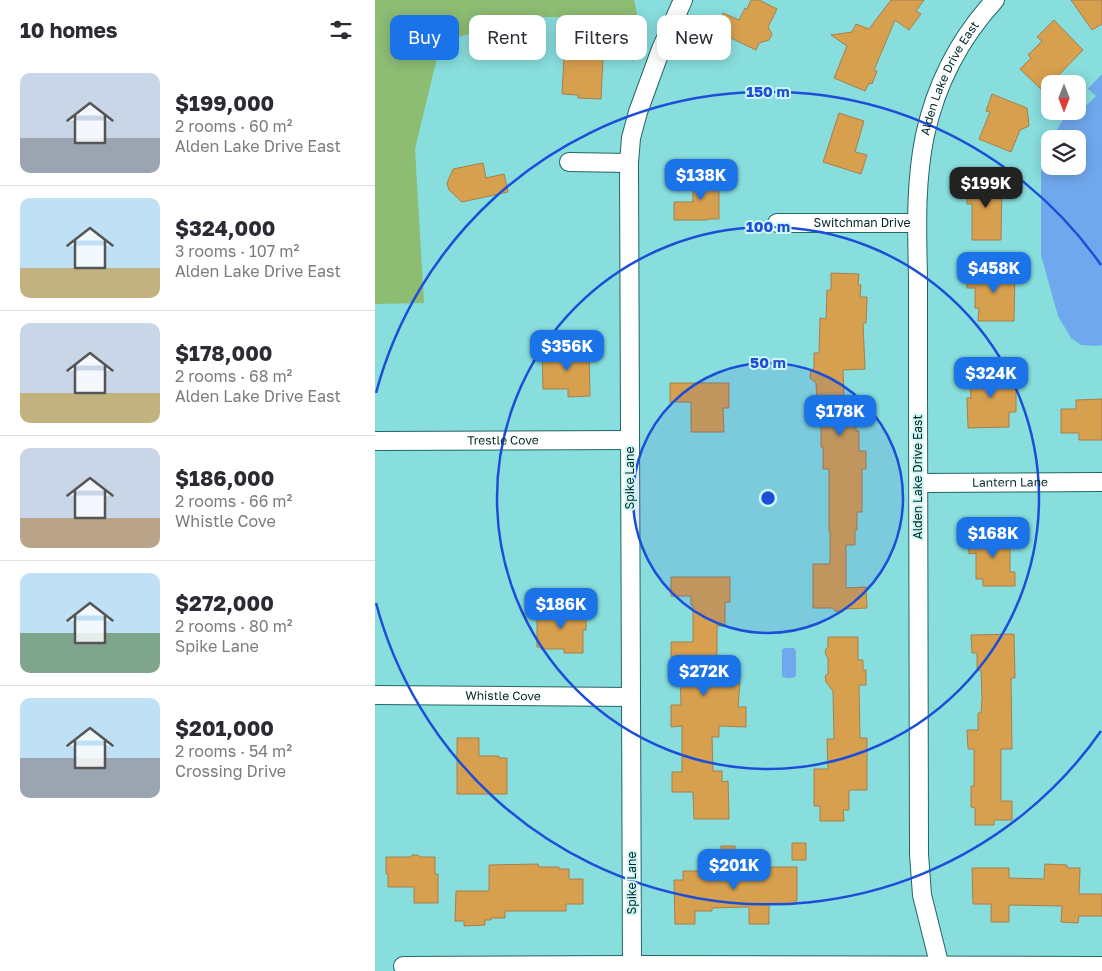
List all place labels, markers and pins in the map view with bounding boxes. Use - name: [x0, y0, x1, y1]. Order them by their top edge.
- pin: $138K: [666, 158, 736, 201]
- pin: $199K: [951, 166, 1021, 209]
- pin: $458K: [959, 252, 1029, 294]
- pin: $356K: [532, 330, 602, 372]
- pin: $324K: [956, 356, 1026, 399]
- pin: $178K: [805, 394, 875, 437]
- centre of rings: [759, 489, 777, 507]
- pin: $168K: [958, 516, 1028, 559]
- pin: $186K: [526, 588, 596, 630]
- pin: $272K: [669, 654, 739, 697]
- pin: $201K: [699, 848, 769, 891]

